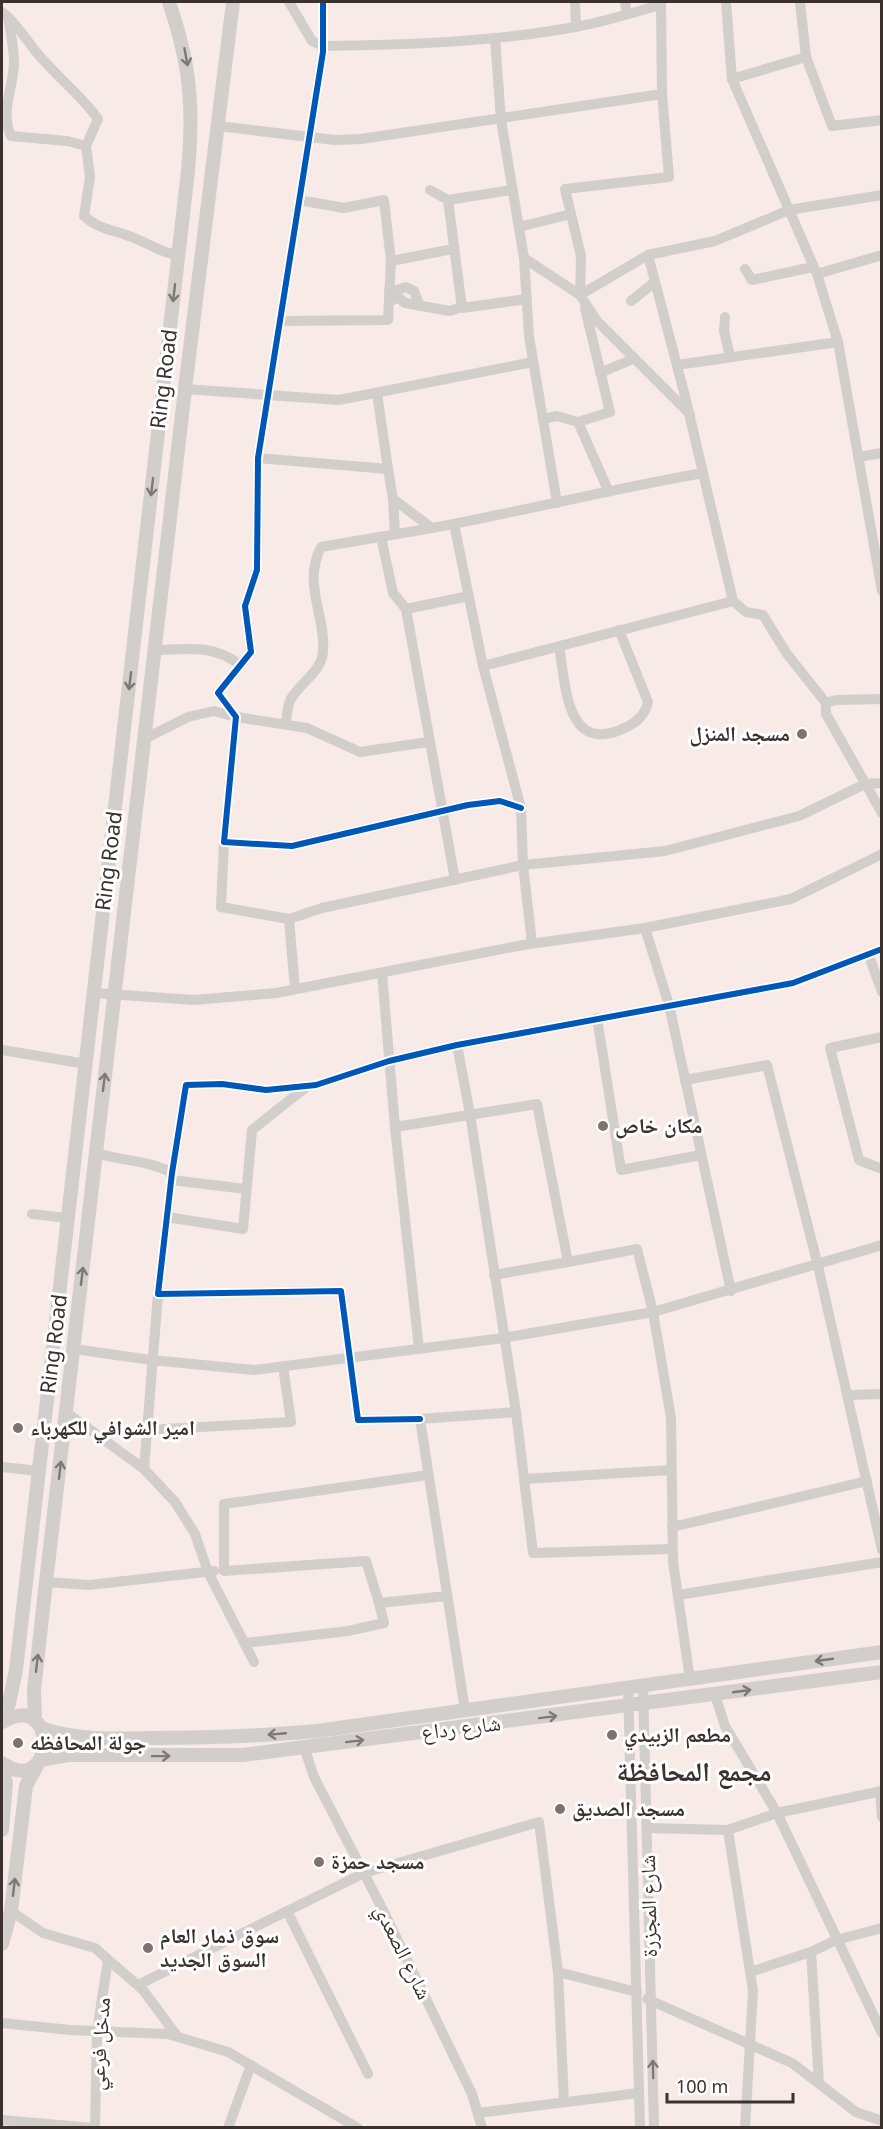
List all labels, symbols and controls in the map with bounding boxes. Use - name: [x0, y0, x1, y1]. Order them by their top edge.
- one-way arrow: [181, 47, 192, 67]
- one-way arrow: [168, 283, 179, 302]
- street label: Ring Road: [143, 327, 183, 430]
- one-way arrow: [146, 476, 157, 496]
- one-way arrow: [124, 670, 135, 690]
- place label: مسجد المنزل: [690, 719, 790, 747]
- marker: مسجد المنزل: [795, 727, 809, 741]
- street label: Ring Road: [88, 809, 128, 912]
- one-way arrow: [99, 1073, 110, 1093]
- place label: مكان خاص: [615, 1111, 702, 1139]
- marker: مكان خاص: [596, 1119, 610, 1133]
- one-way arrow: [77, 1266, 88, 1286]
- street label: Ring Road: [33, 1292, 73, 1395]
- place label: امير الشوافي للكهرباء: [30, 1413, 195, 1444]
- marker: امير الشوافي للكهرباء: [11, 1421, 25, 1435]
- one-way arrow: [54, 1460, 65, 1480]
- one-way arrow: [32, 1654, 43, 1674]
- one-way arrow: [814, 1655, 834, 1666]
- one-way arrow: [731, 1686, 751, 1697]
- street label: شارع رداع: [420, 1708, 502, 1746]
- one-way arrow: [538, 1711, 558, 1722]
- place label: مطعم الزبيدي: [624, 1720, 731, 1751]
- place label: جولة المحافظه: [30, 1728, 146, 1756]
- marker: مطعم الزبيدي: [605, 1728, 619, 1742]
- one-way arrow: [267, 1729, 287, 1740]
- one-way arrow: [344, 1735, 364, 1746]
- marker: جولة المحافظه: [11, 1736, 25, 1750]
- one-way arrow: [150, 1750, 170, 1762]
- district label: مجمع المحافظة: [617, 1752, 771, 1790]
- place label: مسجد الصديق: [572, 1794, 685, 1822]
- marker: مسجد الصديق: [553, 1802, 567, 1816]
- place label: مسجد حمزة: [331, 1847, 425, 1875]
- street label: شارع المجزرة: [633, 1854, 663, 1958]
- marker: مسجد حمزة: [312, 1855, 326, 1869]
- one-way arrow: [9, 1877, 20, 1897]
- street label: شارع الصعدي: [366, 1899, 439, 2005]
- place label: سوق ذمار العام السوق الجديد: [160, 1921, 279, 1973]
- marker: سوق ذمار العام السوق الجديد: [141, 1941, 155, 1955]
- street label: مدخل فرعي: [82, 1997, 120, 2092]
- one-way arrow: [647, 2060, 659, 2080]
- scale bar: [667, 2066, 793, 2104]
- text: 100 m: [676, 2074, 728, 2098]

